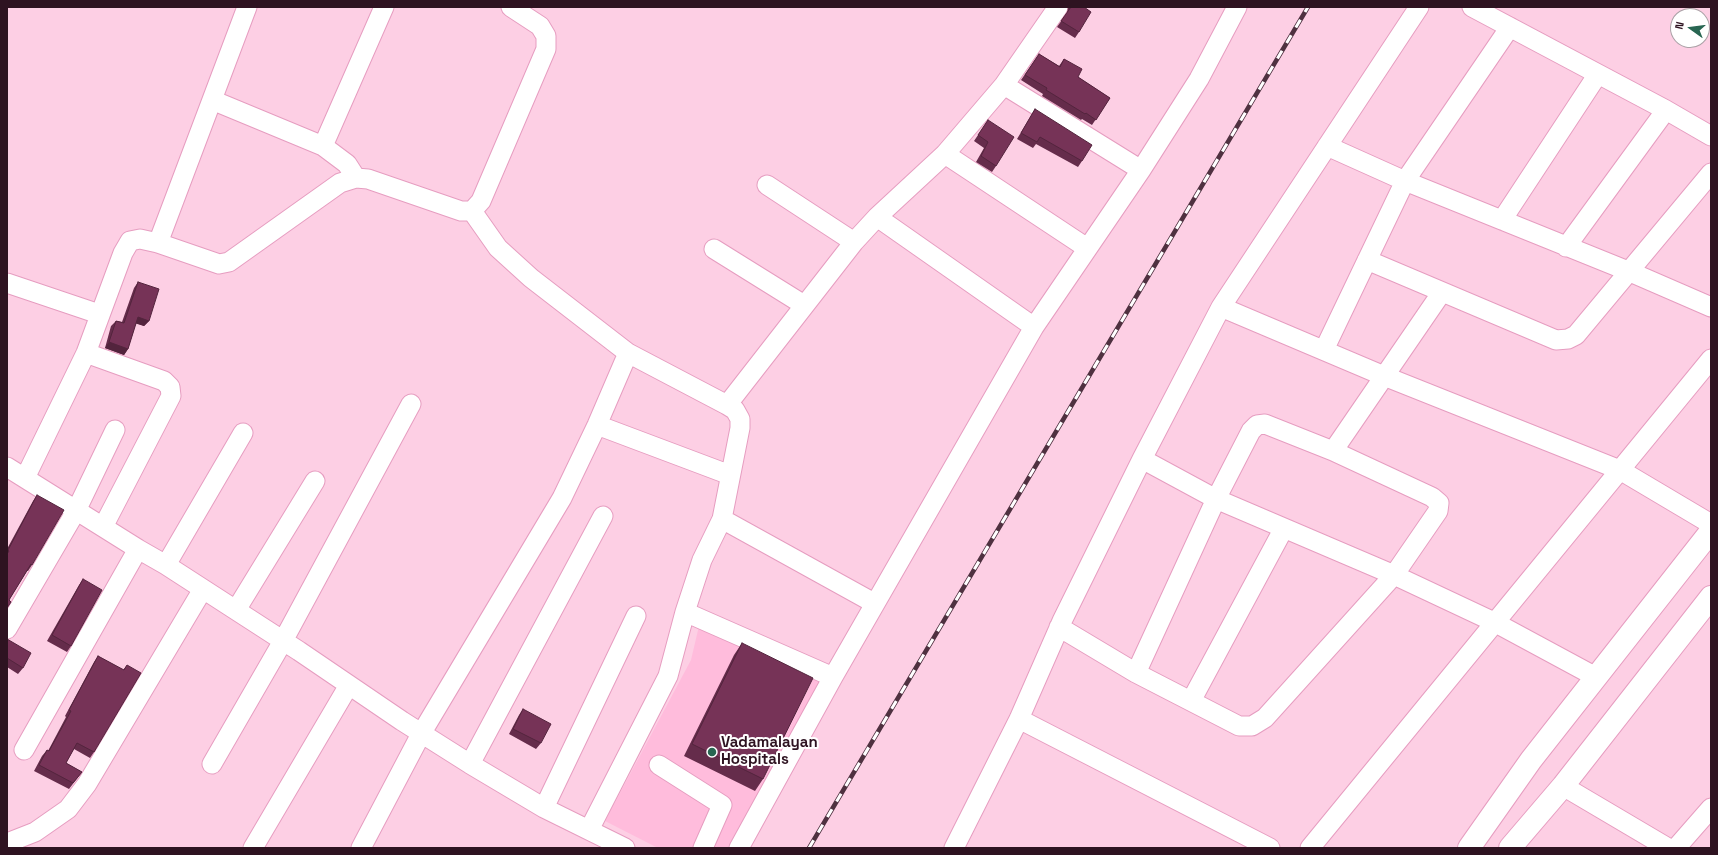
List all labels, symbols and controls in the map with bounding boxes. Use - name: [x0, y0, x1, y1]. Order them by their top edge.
- north arrow: [1670, 8, 1710, 48]
- text: N: [1672, 20, 1687, 31]
- place label: Vadamalayan Hospitals: [721, 734, 818, 769]
- marker: Vadamalayan Hospitals: [706, 746, 718, 758]

